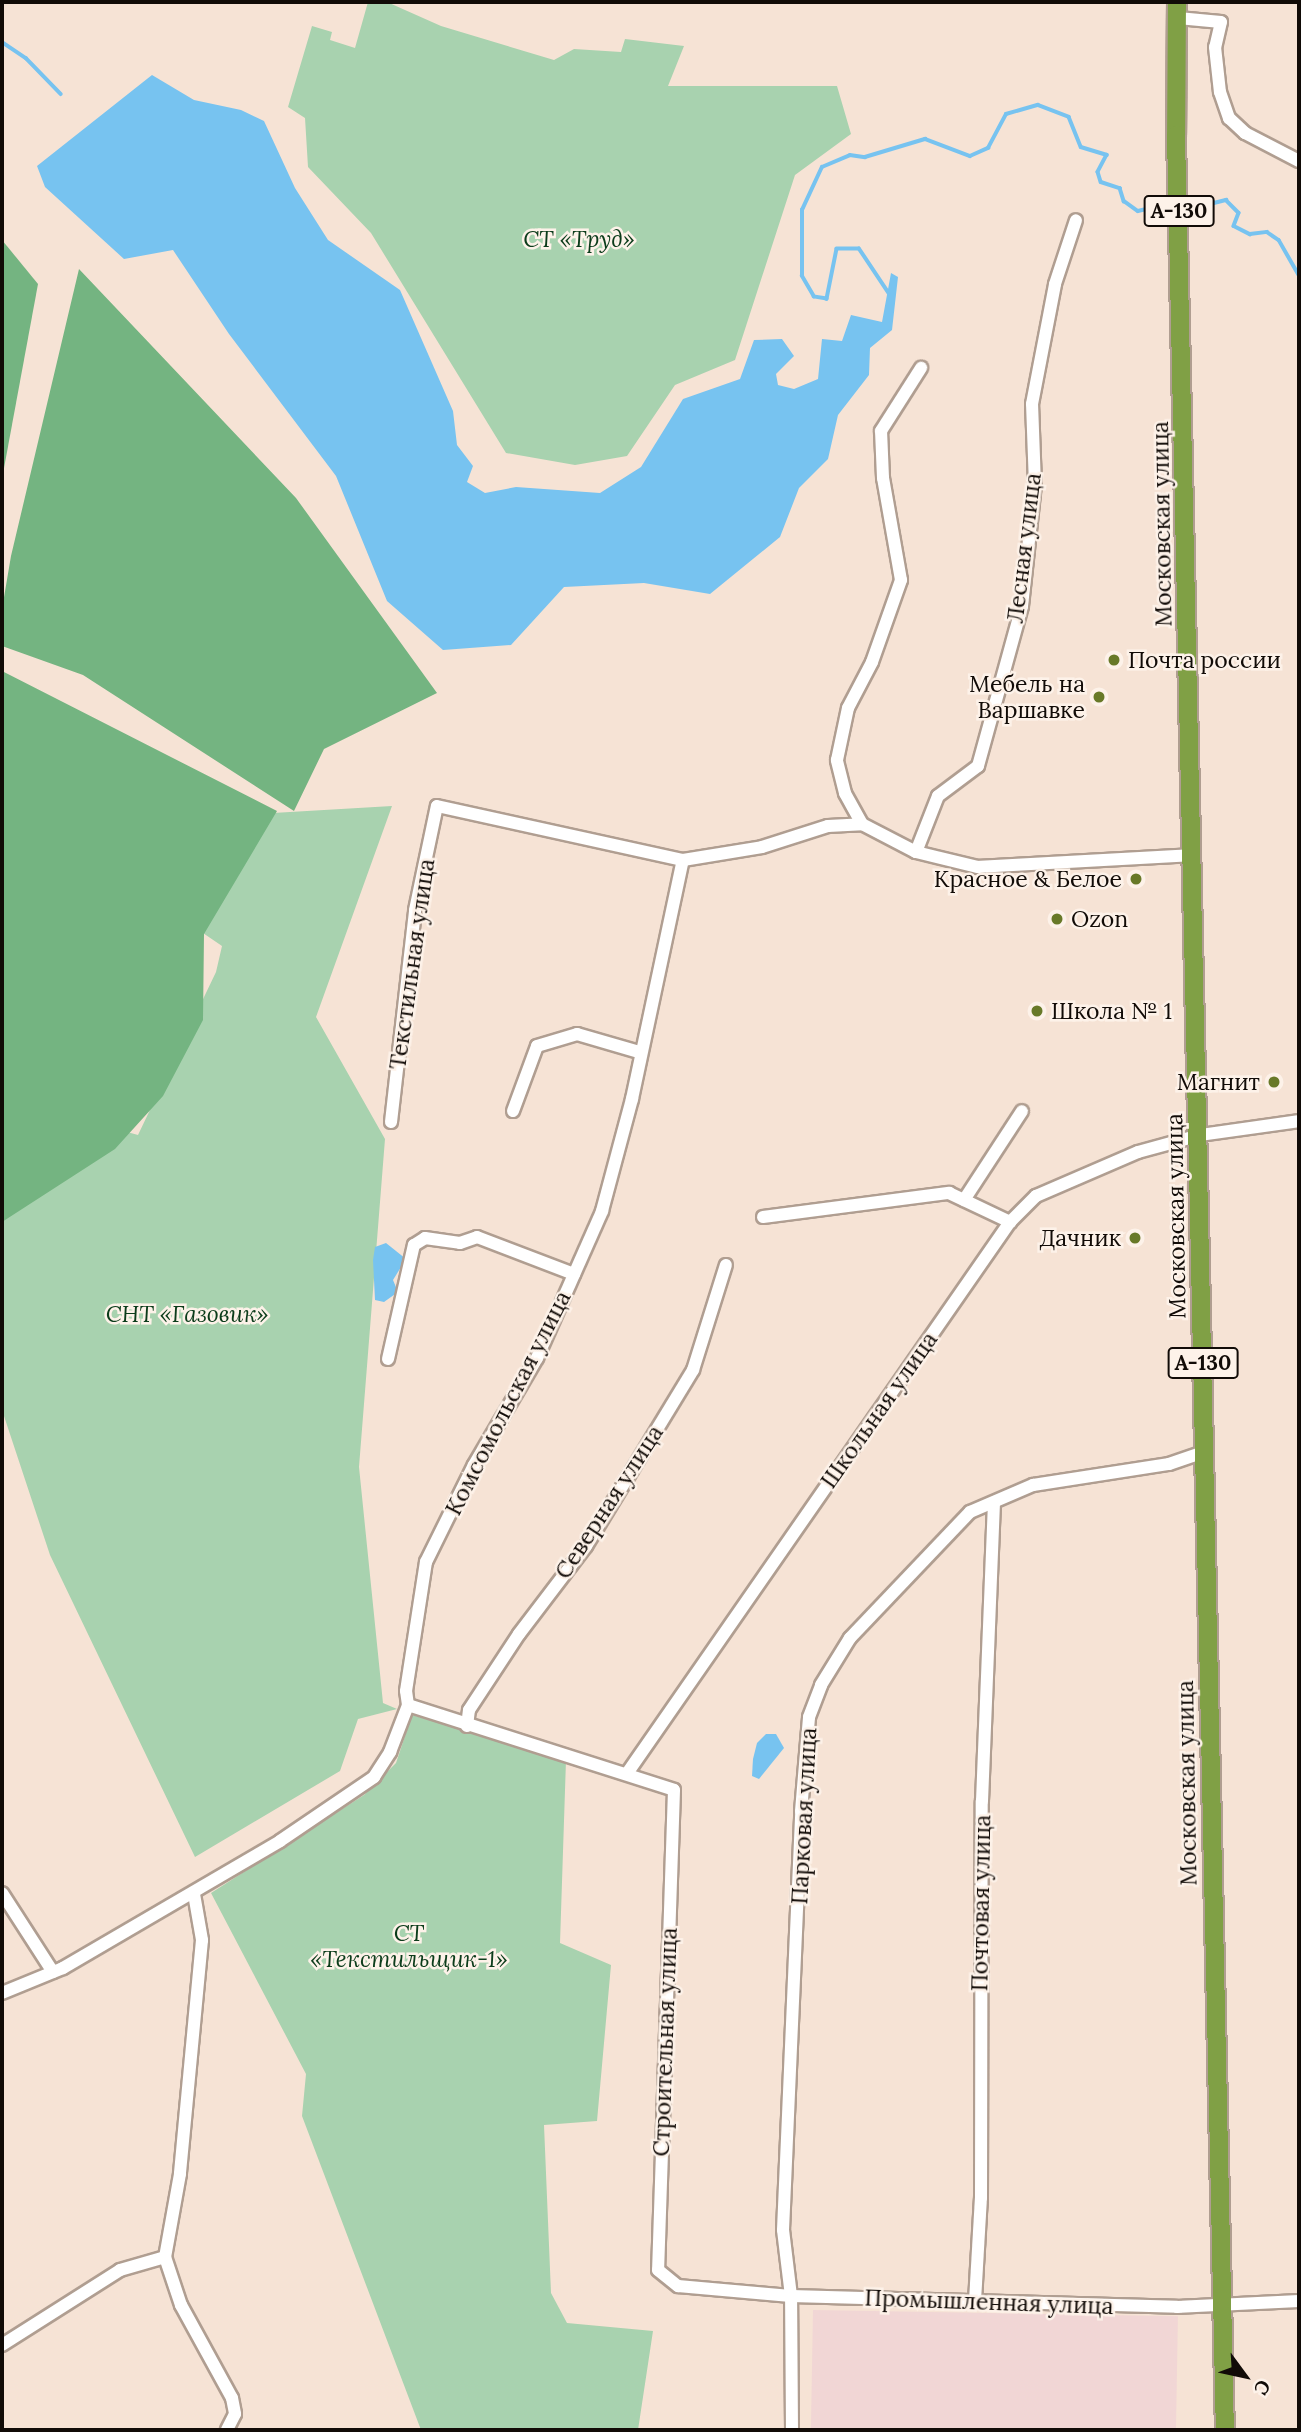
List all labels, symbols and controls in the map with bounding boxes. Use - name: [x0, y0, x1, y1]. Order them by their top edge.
- road number: А-130: [1142, 194, 1216, 228]
- park label: СТ «Труд»: [523, 225, 635, 253]
- street label: Московская улица: [1146, 421, 1178, 627]
- street label: Лесная улица: [1001, 471, 1047, 625]
- place label: Почта россии: [1128, 646, 1281, 674]
- marker: Почта россии: [1106, 652, 1122, 668]
- place label: Мебель на Варшавке: [969, 670, 1085, 724]
- marker: Мебель на Варшавке: [1091, 689, 1107, 705]
- street label: Текстильная улица: [384, 857, 440, 1071]
- place label: Красное & Белое: [934, 865, 1122, 893]
- marker: Красное & Белое: [1128, 871, 1144, 887]
- place label: Ozon: [1071, 905, 1128, 933]
- marker: Ozon: [1049, 911, 1065, 927]
- place label: Школа № 1: [1051, 997, 1172, 1025]
- marker: Школа № 1: [1029, 1003, 1045, 1019]
- place label: Магнит: [1177, 1068, 1260, 1096]
- marker: Магнит: [1266, 1074, 1282, 1090]
- street label: Московская улица: [1160, 1113, 1192, 1319]
- place label: Дачник: [1039, 1224, 1121, 1252]
- marker: Дачник: [1127, 1230, 1143, 1246]
- street label: Комсомольская улица: [439, 1286, 577, 1520]
- park label: СНТ «Газовик»: [106, 1300, 268, 1328]
- street label: Школьная улица: [815, 1326, 943, 1494]
- road number: А-130: [1166, 1346, 1240, 1380]
- street label: Северная улица: [549, 1420, 669, 1584]
- street label: Московская улица: [1171, 1680, 1203, 1886]
- street label: Парковая улица: [786, 1727, 822, 1905]
- street label: Почтовая улица: [966, 1814, 996, 1992]
- park label: СТ «Текстильщик-1»: [310, 1919, 508, 1973]
- street label: Строительная улица: [647, 1927, 683, 2157]
- street label: Промышленная улица: [864, 2284, 1114, 2320]
- north arrow: [1210, 2341, 1280, 2411]
- text: С: [1249, 2375, 1276, 2399]

